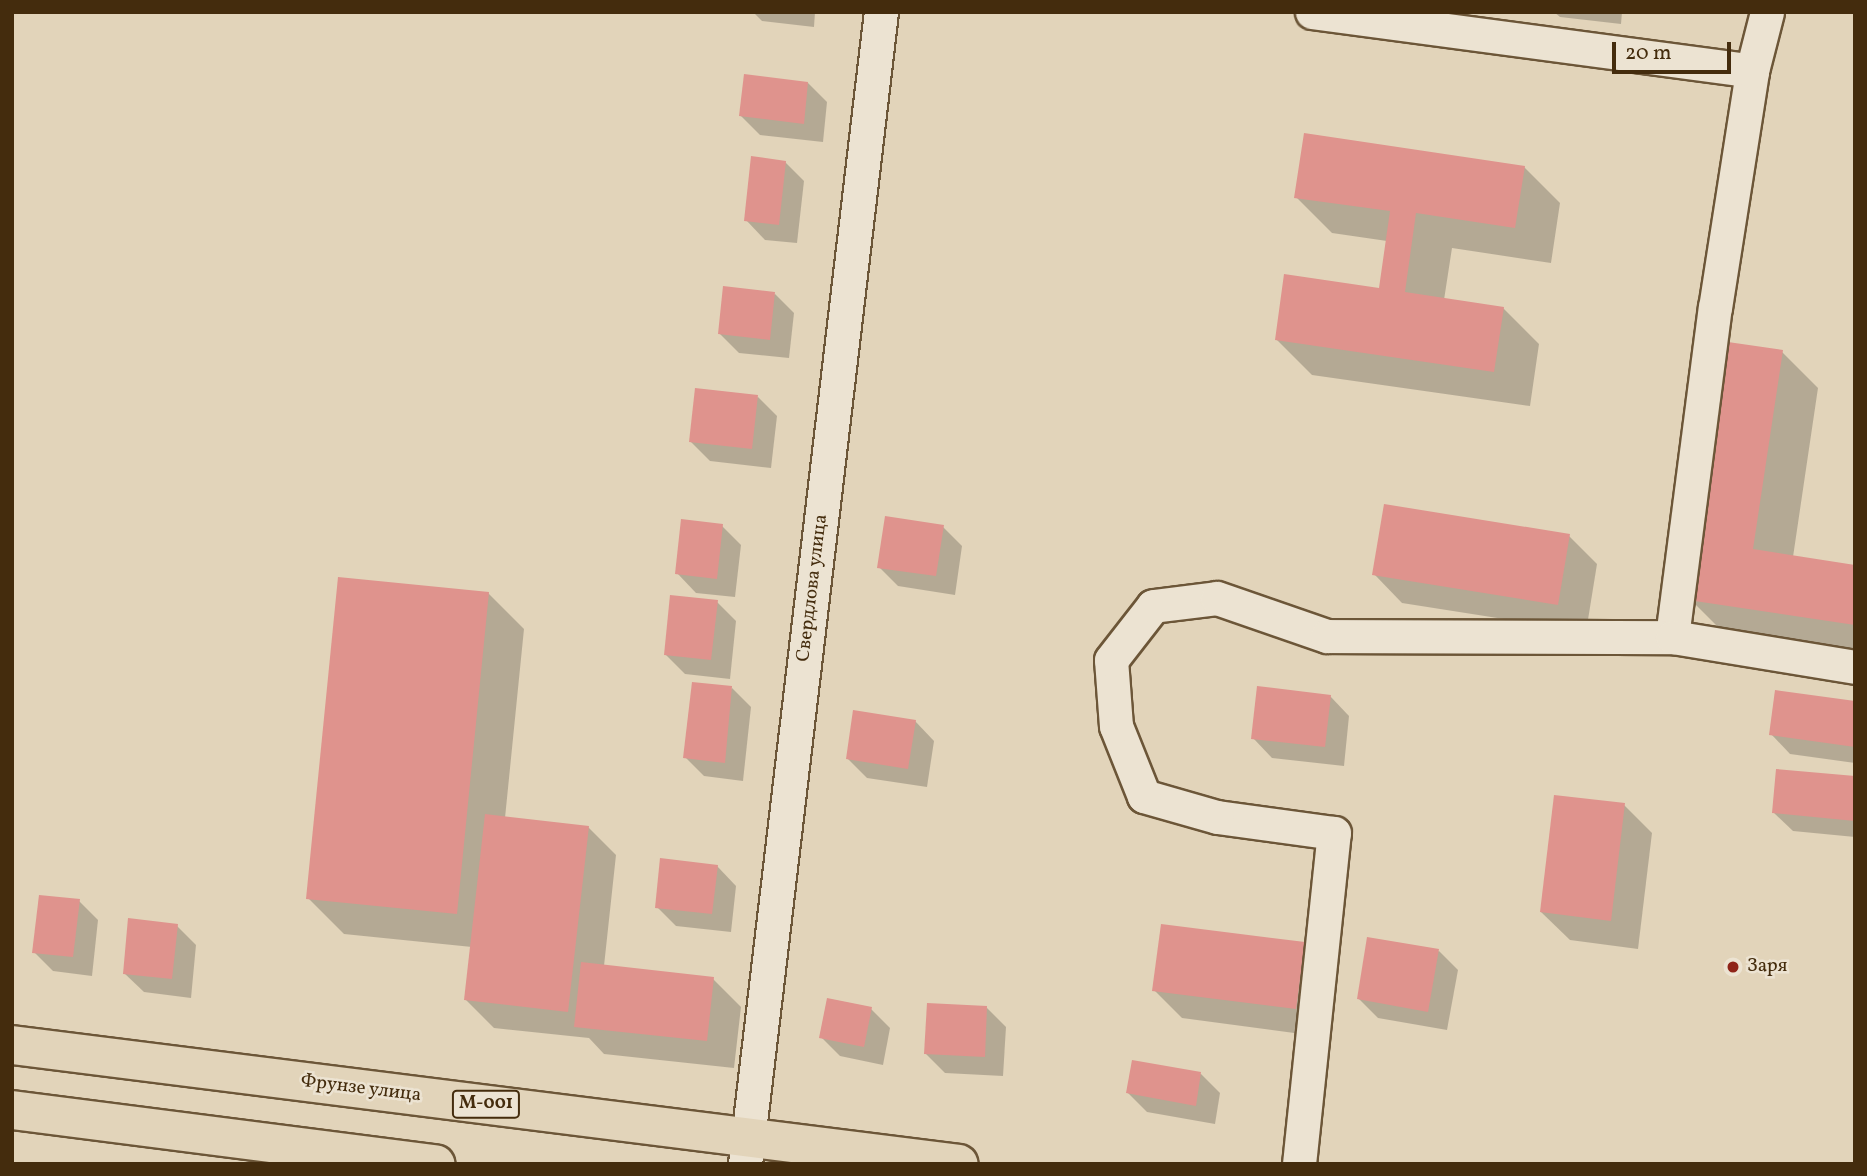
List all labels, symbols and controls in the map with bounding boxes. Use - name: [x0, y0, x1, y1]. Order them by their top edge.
- scale bar: [1615, 28, 1734, 72]
- text: 20 m: [1625, 39, 1671, 68]
- street label: Свердлова улица: [793, 513, 833, 663]
- place label: Заря: [1747, 956, 1787, 978]
- marker: Заря: [1725, 959, 1741, 975]
- street label: Фрунзе улица: [299, 1070, 423, 1108]
- road number: M-001: [451, 1090, 521, 1119]

